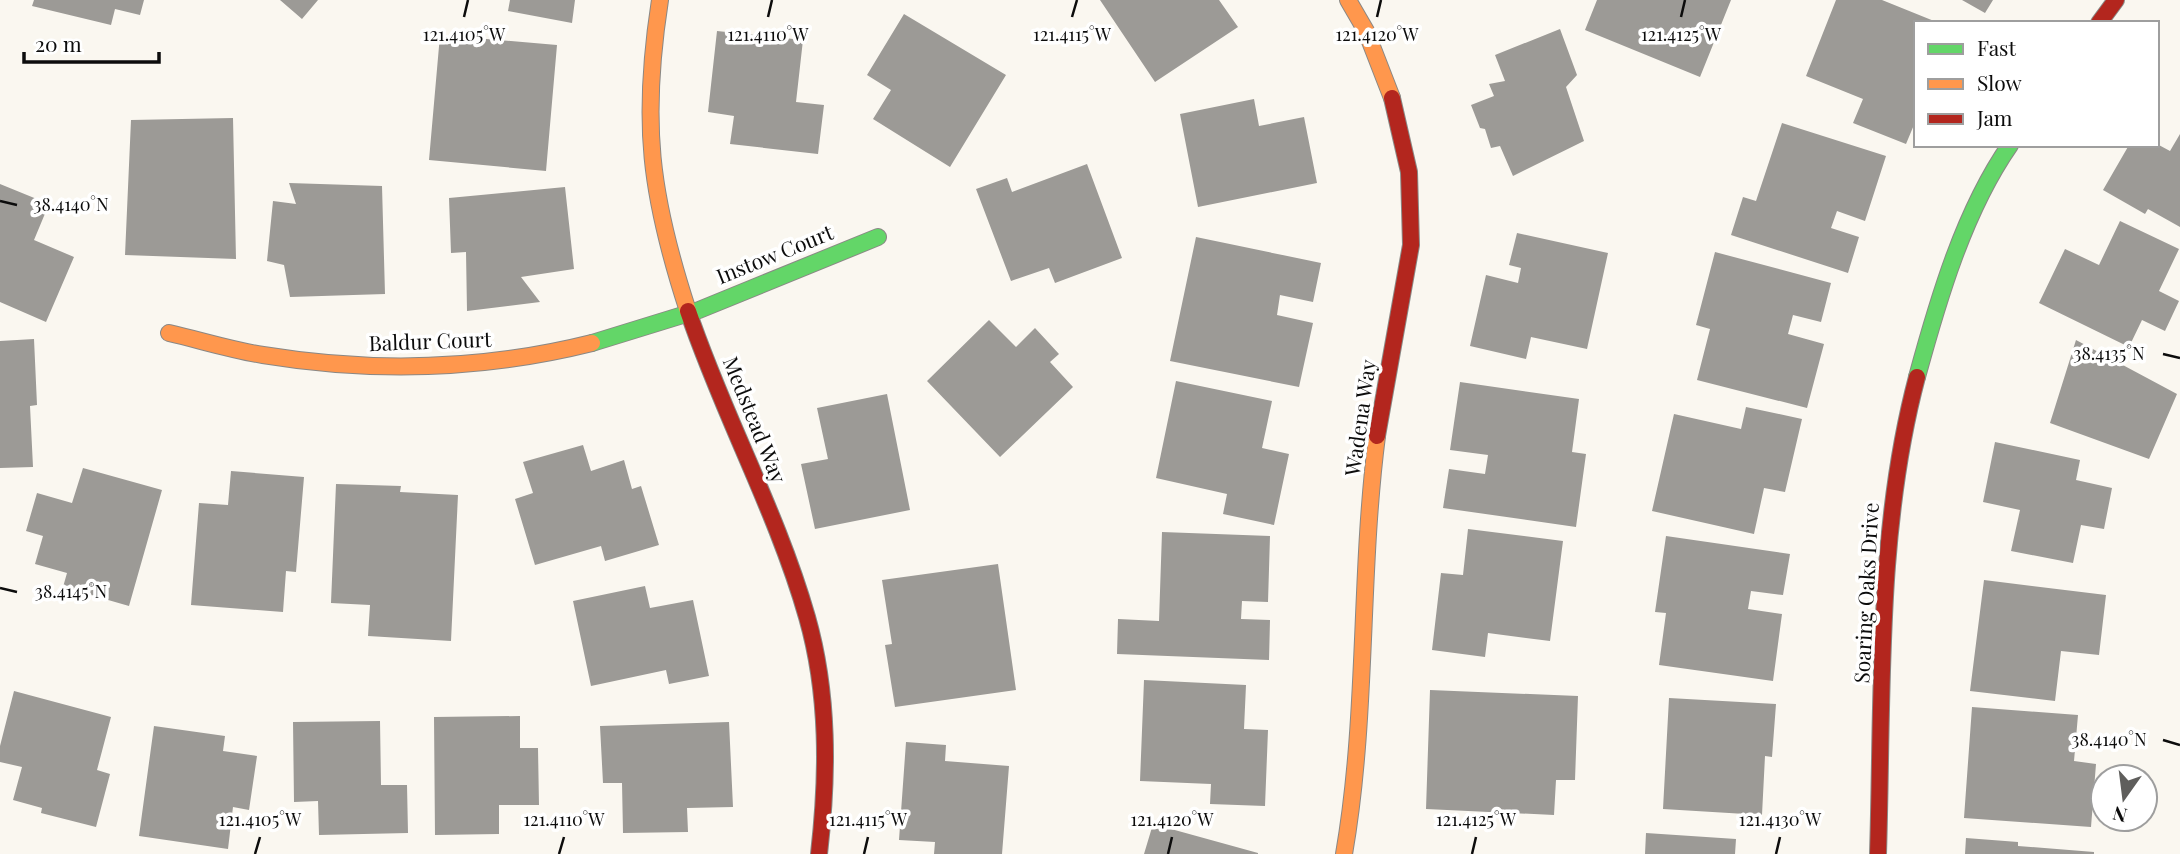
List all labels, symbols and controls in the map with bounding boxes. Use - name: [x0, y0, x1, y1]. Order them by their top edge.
- scale bar: [24, 21, 159, 65]
- legend: [1914, 21, 2159, 147]
- text: 121.4105°W: [423, 22, 506, 46]
- text: 121.4110°W: [727, 22, 809, 46]
- text: 121.4115°W: [1033, 22, 1112, 46]
- text: 121.4120°W: [1335, 22, 1419, 46]
- text: 121.4125°W: [1641, 22, 1722, 46]
- text: 20 m: [35, 29, 82, 57]
- text: Fast: [1977, 33, 2016, 61]
- text: Slow: [1977, 68, 2022, 96]
- text: Jam: [1976, 103, 2013, 131]
- text: 38.4140°N: [33, 192, 109, 216]
- street label: Instow Court: [712, 217, 837, 289]
- street label: Baldur Court: [368, 324, 492, 356]
- text: 38.4135°N: [2073, 341, 2145, 365]
- street label: Medstead Way: [718, 352, 794, 487]
- street label: Wadena Way: [1337, 357, 1381, 479]
- street label: Soaring Oaks Drive: [1846, 502, 1884, 684]
- text: 38.4145°N: [35, 579, 108, 603]
- text: 38.4140°N: [2071, 727, 2147, 751]
- north arrow: [2089, 763, 2159, 833]
- text: N: [2110, 801, 2129, 830]
- text: 121.4105°W: [219, 807, 302, 831]
- text: 121.4110°W: [523, 807, 605, 831]
- text: 121.4115°W: [829, 807, 908, 831]
- text: 121.4120°W: [1130, 807, 1214, 831]
- text: 121.4125°W: [1436, 807, 1517, 831]
- text: 121.4130°W: [1739, 807, 1822, 831]

